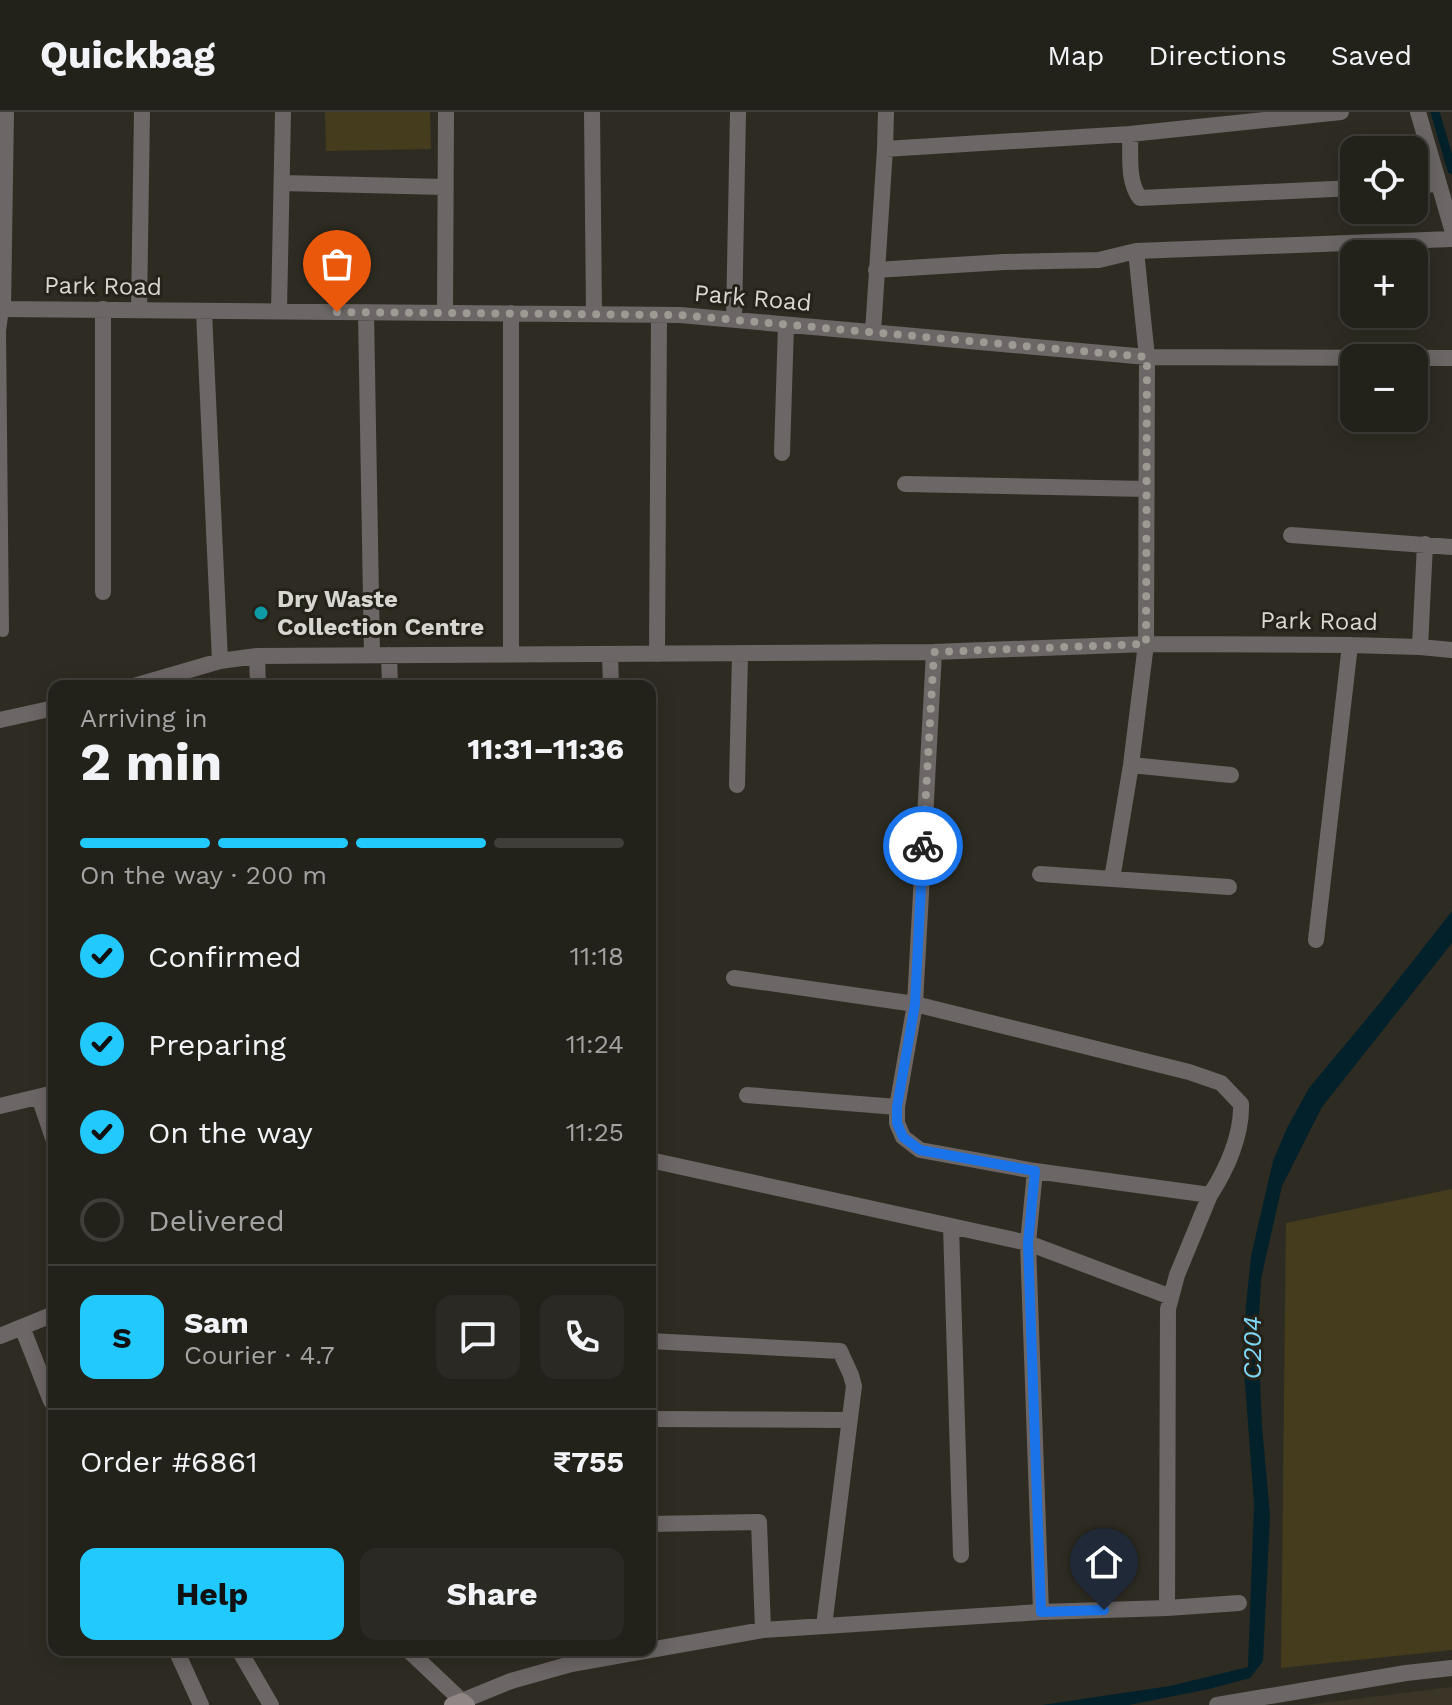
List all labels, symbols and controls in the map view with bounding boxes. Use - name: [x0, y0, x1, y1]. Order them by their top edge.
- text: Quickbag: [40, 33, 215, 77]
- text: Map: [1047, 39, 1104, 72]
- text: Directions: [1148, 39, 1287, 72]
- text: Saved: [1331, 39, 1412, 72]
- map controls: [1340, 136, 1428, 432]
- button: locate: [1340, 136, 1428, 224]
- pin: [303, 230, 371, 312]
- button: +: [1340, 240, 1428, 328]
- icon: bag: [315, 242, 359, 286]
- street label: Park Road: [44, 271, 162, 301]
- street label: Park Road: [693, 279, 813, 317]
- button: −: [1340, 344, 1428, 432]
- place label: Dry Waste Collection Centre: [277, 585, 484, 641]
- marker: Dry Waste Collection Centre: [252, 604, 270, 622]
- street label: Park Road: [1260, 606, 1378, 636]
- text: Arriving in: [80, 703, 208, 733]
- text: 11:31–11:36: [468, 731, 624, 766]
- text: 2 min: [80, 732, 222, 793]
- courier: [883, 806, 963, 886]
- icon: bike: [901, 824, 945, 868]
- text: On the way · 200 m: [80, 860, 327, 890]
- icon: check: [80, 934, 124, 978]
- text: Confirmed: [148, 939, 302, 974]
- text: 11:18: [570, 941, 624, 971]
- icon: check: [80, 1022, 124, 1066]
- text: Preparing: [148, 1027, 286, 1062]
- text: 11:24: [566, 1029, 624, 1059]
- icon: check: [80, 1110, 124, 1154]
- text: On the way: [148, 1115, 313, 1150]
- text: 11:25: [566, 1117, 624, 1147]
- text: Delivered: [148, 1203, 285, 1238]
- button: chat: [436, 1295, 520, 1379]
- button: phone: [540, 1295, 624, 1379]
- text: Sam: [184, 1305, 249, 1340]
- water label: C204: [1237, 1316, 1267, 1380]
- text: S: [112, 1320, 132, 1355]
- text: Courier · 4.7: [184, 1340, 334, 1370]
- text: Order #6861: [80, 1444, 258, 1479]
- text: ₹755: [553, 1444, 624, 1479]
- pin: [1070, 1528, 1138, 1610]
- icon: home: [1082, 1540, 1126, 1584]
- button: Help: [80, 1548, 344, 1640]
- button: Share: [360, 1548, 624, 1640]

